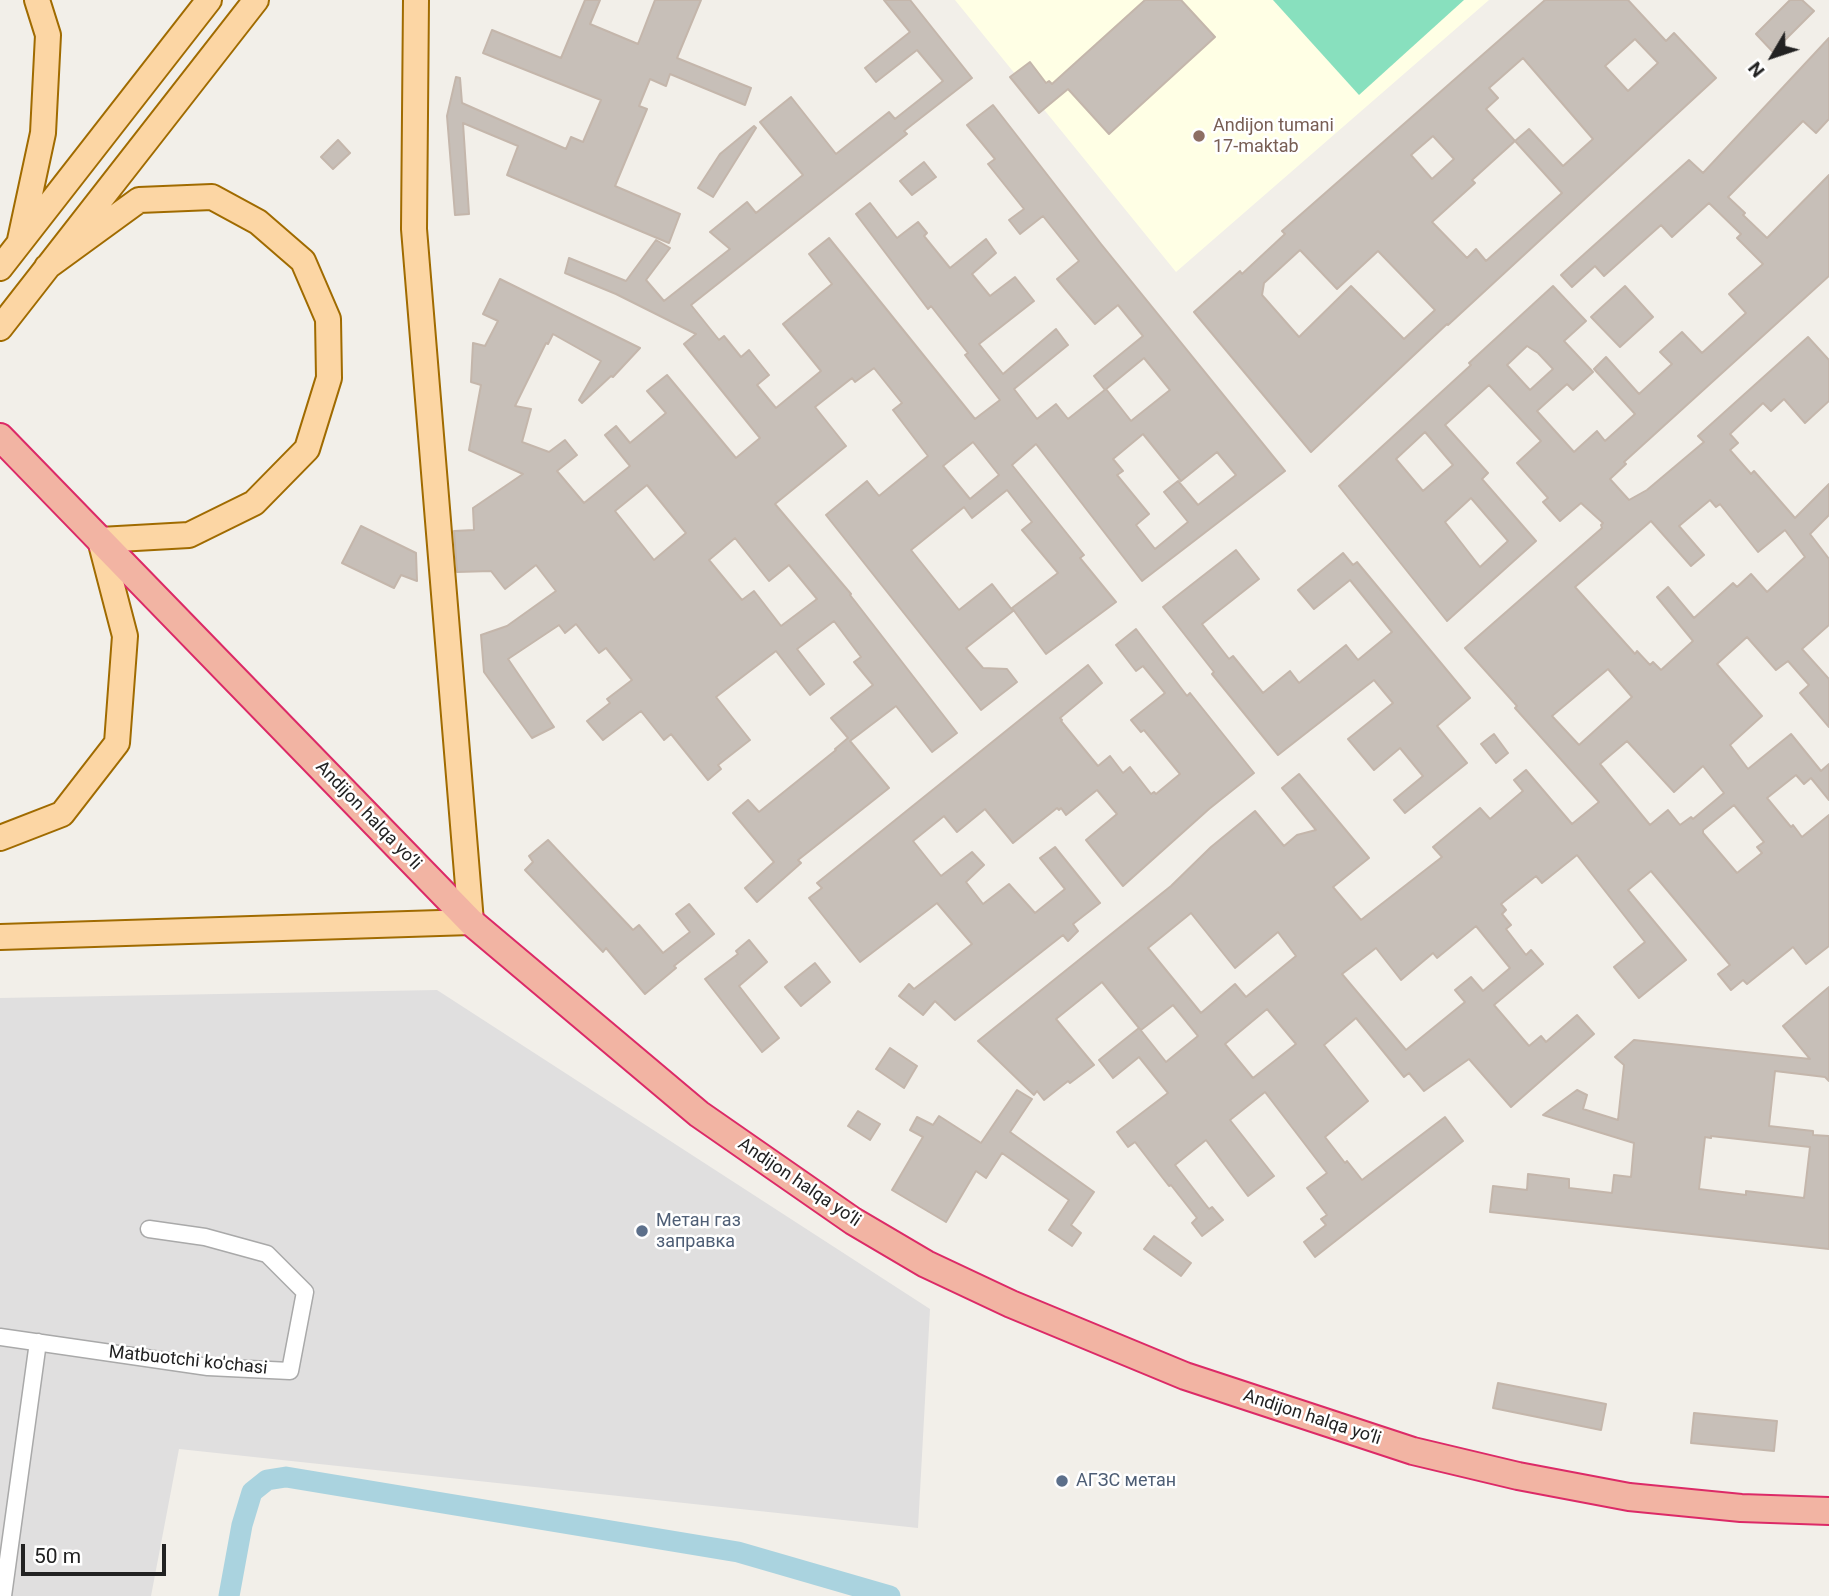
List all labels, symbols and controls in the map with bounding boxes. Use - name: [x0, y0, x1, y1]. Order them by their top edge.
- north arrow: [1738, 21, 1808, 91]
- text: N: [1743, 57, 1769, 82]
- place label: Andijon tumani 17-maktab: [1213, 115, 1334, 158]
- marker: Andijon tumani 17-maktab: [1191, 128, 1207, 144]
- street label: Andijon halqa yo‘li: [310, 757, 426, 875]
- street label: Andijon halqa yo‘li: [733, 1134, 865, 1232]
- place label: Метан газ заправка: [656, 1210, 741, 1252]
- marker: Метан газ заправка: [634, 1223, 650, 1239]
- street label: Matbuotchi ko'chasi: [108, 1342, 268, 1380]
- street label: Andijon halqa yo‘li: [1240, 1386, 1384, 1450]
- place label: АГЗС метан: [1076, 1470, 1176, 1492]
- marker: АГЗС метан: [1054, 1473, 1070, 1489]
- scale bar: [24, 1530, 170, 1574]
- text: 50 m: [34, 1544, 81, 1568]

